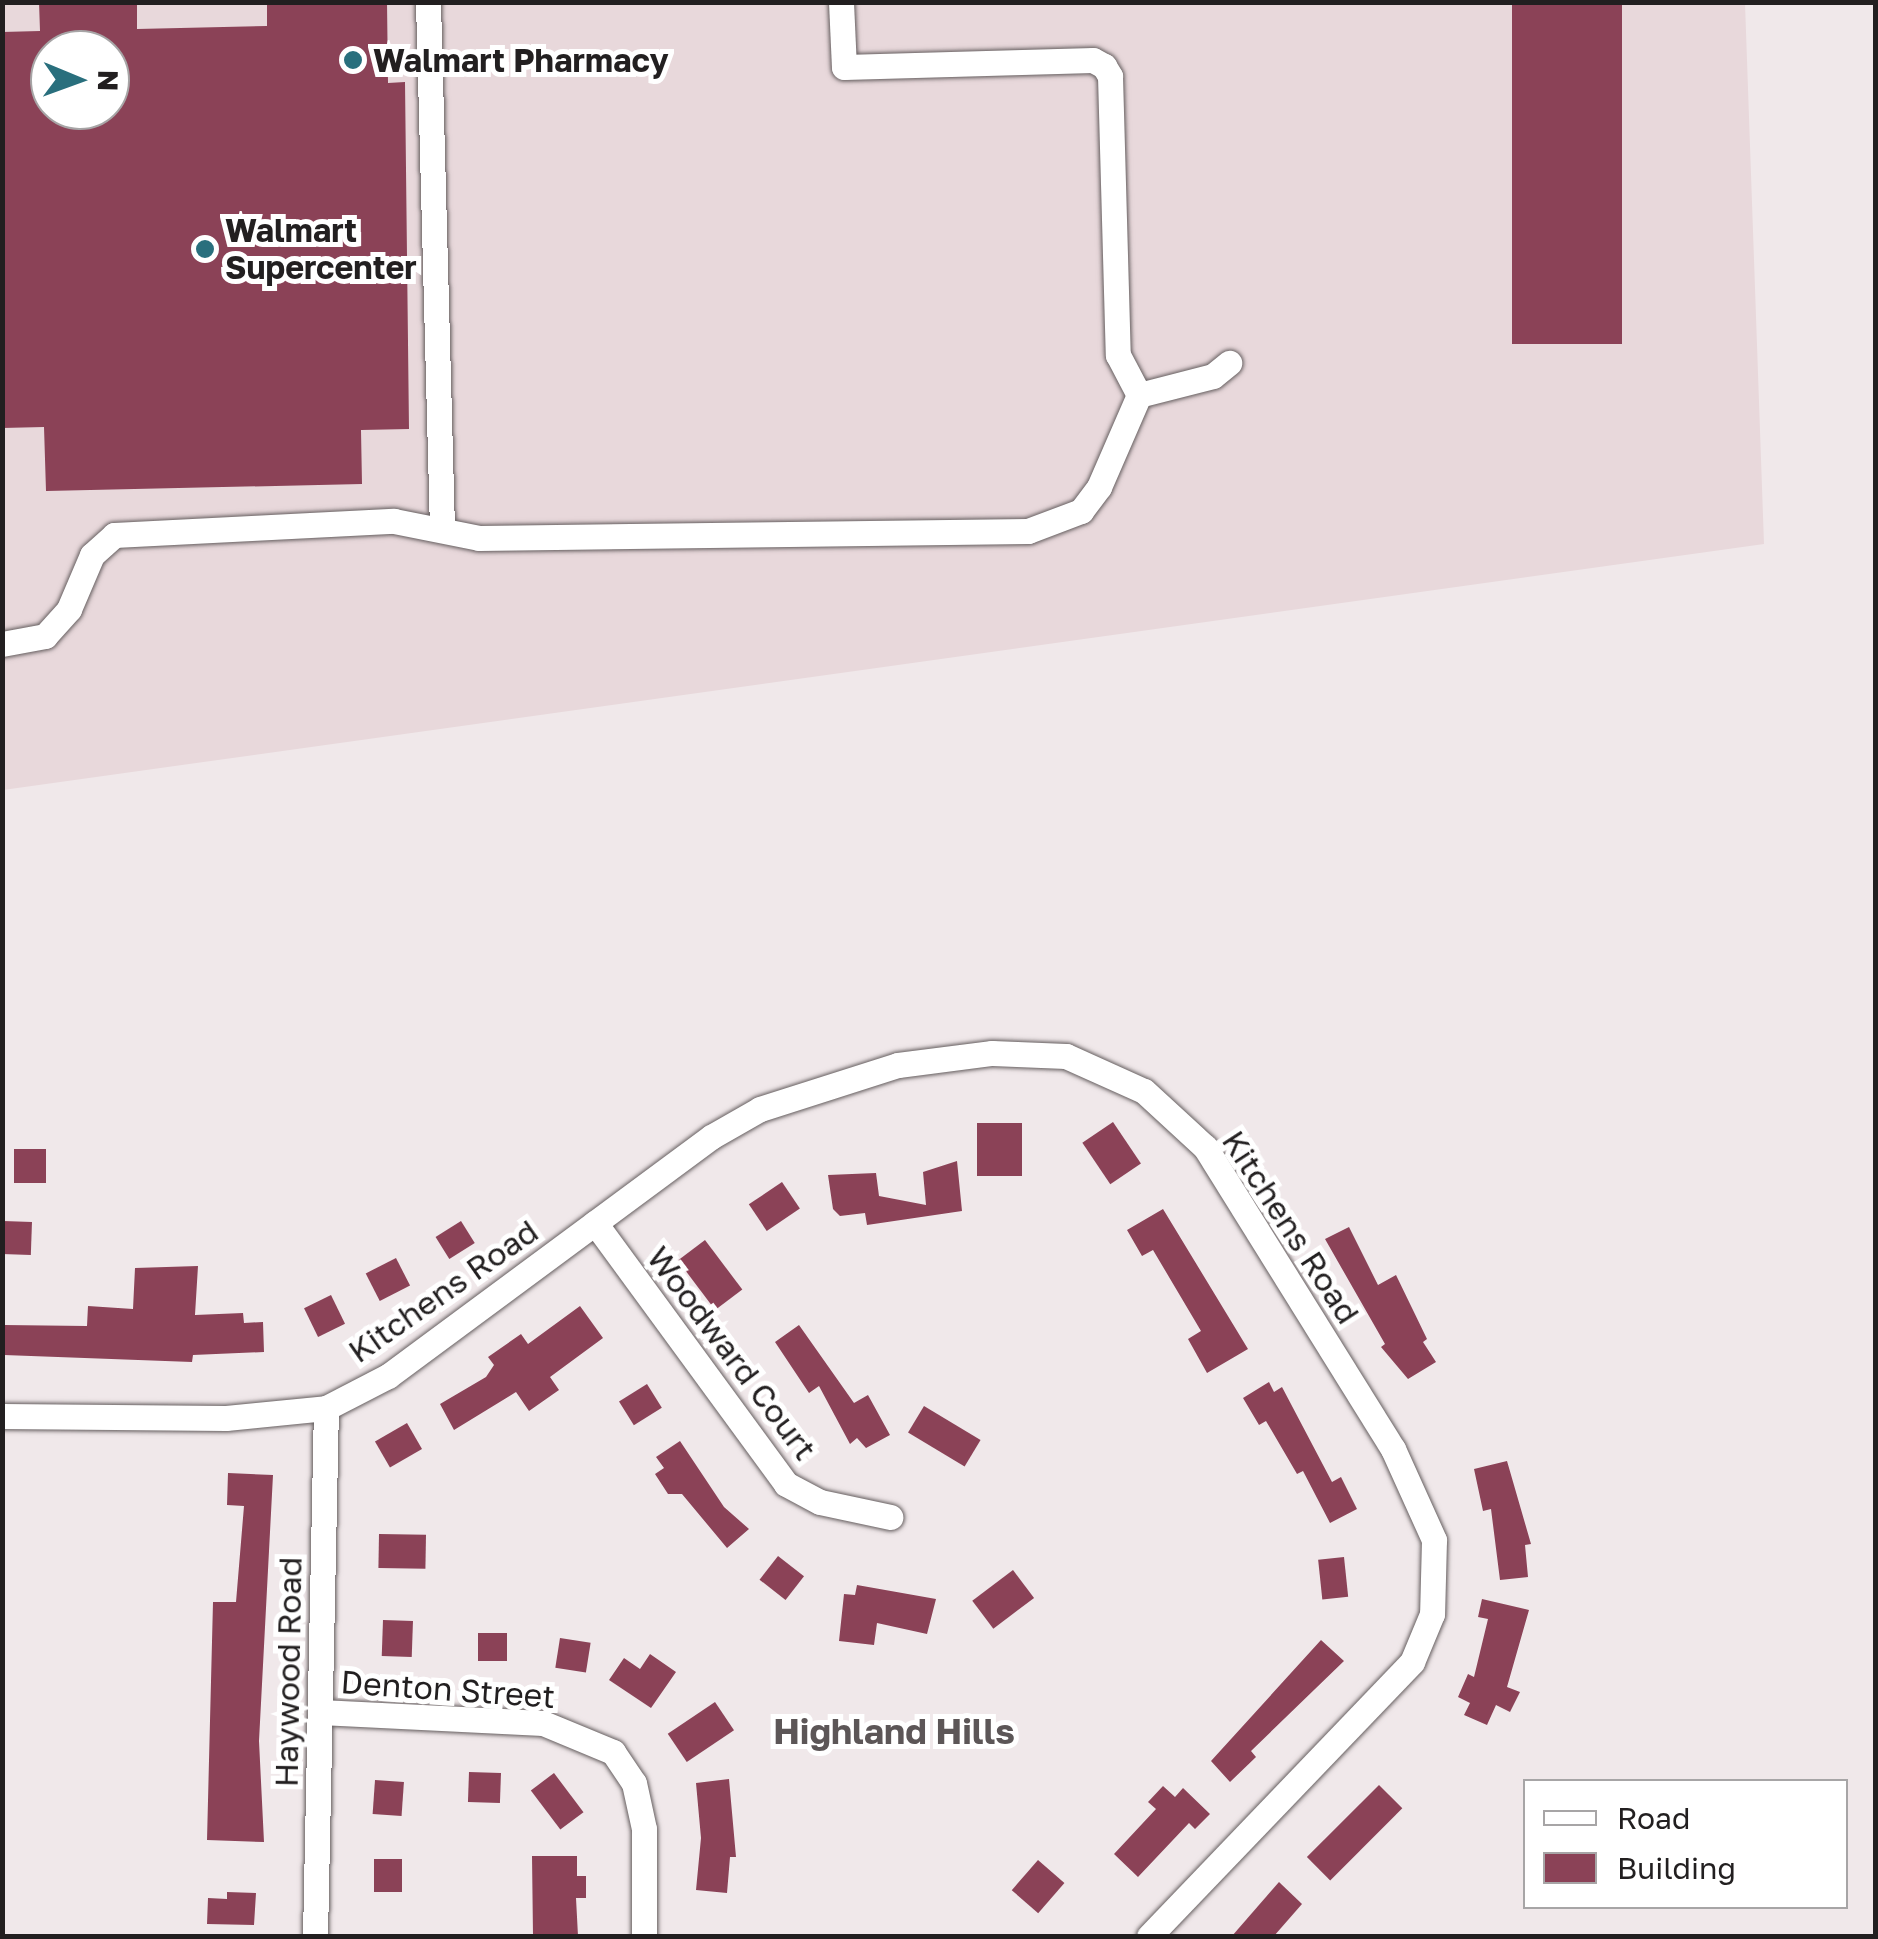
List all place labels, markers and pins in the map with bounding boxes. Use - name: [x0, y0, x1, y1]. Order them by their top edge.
- place label: Walmart Pharmacy: [373, 41, 669, 79]
- marker: Walmart Pharmacy: [342, 49, 364, 71]
- place label: Walmart Supercenter: [225, 212, 417, 287]
- marker: Walmart Supercenter: [194, 238, 216, 260]

